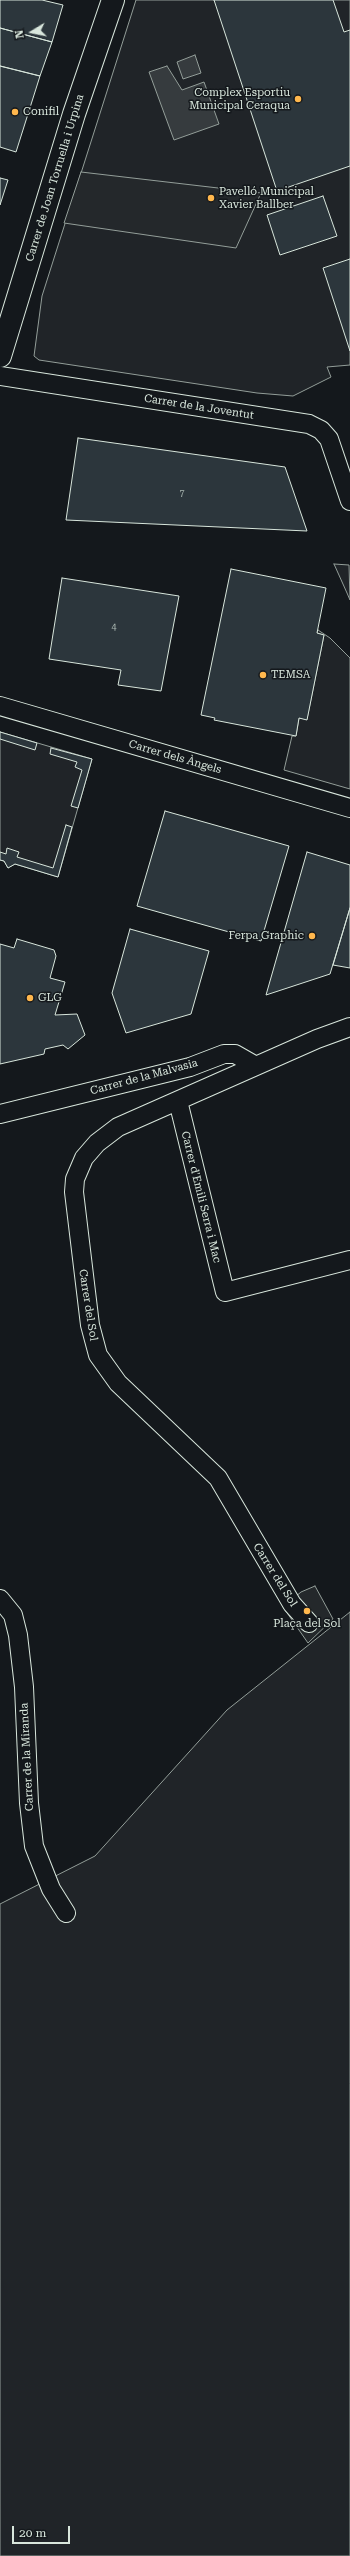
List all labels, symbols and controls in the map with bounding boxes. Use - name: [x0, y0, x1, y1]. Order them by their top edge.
- north arrow: [12, 12, 52, 52]
- text: N: [13, 29, 27, 39]
- place label: Complex Esportiu Municipal Ceraqua: [189, 86, 290, 112]
- street label: Carrer de Joan Torruella i Urpina: [23, 93, 87, 263]
- marker: Complex Esportiu Municipal Ceraqua: [293, 94, 303, 104]
- place label: Conifil: [23, 105, 59, 119]
- marker: Conifil: [10, 107, 20, 117]
- place label: Pavelló Municipal Xavier Ballber: [219, 185, 314, 211]
- marker: Pavelló Municipal Xavier Ballber: [206, 193, 216, 203]
- street label: Carrer de la Joventut: [143, 392, 255, 422]
- house number: 7: [179, 488, 185, 498]
- house number: 4: [111, 622, 117, 632]
- place label: TEMSA: [271, 668, 310, 682]
- marker: TEMSA: [258, 670, 268, 680]
- street label: Carrer dels Àngels: [127, 737, 223, 777]
- place label: Ferpa Graphic: [229, 929, 304, 943]
- marker: Ferpa Graphic: [307, 931, 317, 941]
- place label: GLG: [38, 991, 62, 1005]
- marker: GLG: [25, 993, 35, 1003]
- street label: Carrer de la Malvasia: [89, 1056, 199, 1098]
- street label: Carrer d'Emili Serra i Mac: [178, 1130, 224, 1264]
- street label: Carrer del Sol: [76, 1268, 100, 1342]
- street label: Carrer del Sol: [250, 1541, 300, 1609]
- marker: Plaça del Sol: [302, 1606, 312, 1616]
- place label: Plaça del Sol: [273, 1617, 341, 1631]
- street label: Carrer de la Miranda: [18, 1702, 36, 1812]
- scale bar: [14, 2518, 72, 2544]
- text: 20 m: [19, 2526, 46, 2540]

